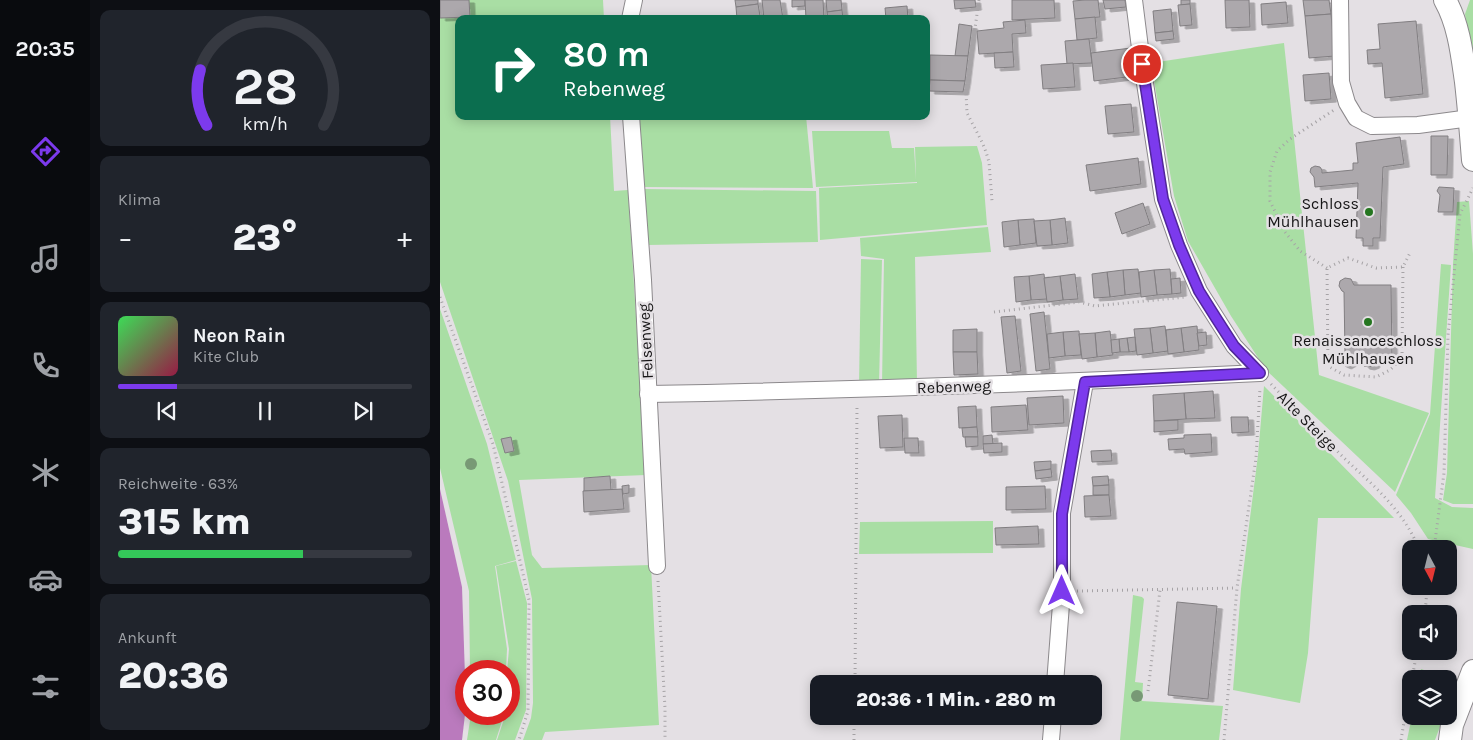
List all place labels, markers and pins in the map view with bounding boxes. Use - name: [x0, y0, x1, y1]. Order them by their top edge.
- pin: [1121, 43, 1163, 85]
- place label: Schloss Mühlhausen: [1267, 194, 1359, 231]
- marker: Schloss Mühlhausen: [1363, 206, 1375, 218]
- marker: Renaissanceschloss Mühlhausen: [1362, 316, 1374, 328]
- place label: Renaissanceschloss Mühlhausen: [1293, 331, 1443, 368]

